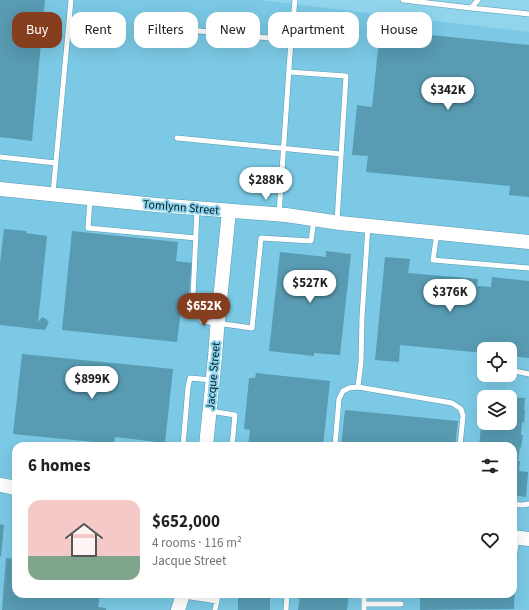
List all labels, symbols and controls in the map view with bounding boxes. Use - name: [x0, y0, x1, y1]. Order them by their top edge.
- chip: Buy: [12, 12, 62, 48]
- chip: Rent: [70, 12, 126, 48]
- chip: Filters: [134, 12, 198, 48]
- chip: New: [206, 12, 260, 48]
- chip: Apartment: [268, 12, 359, 48]
- chip: House: [367, 12, 432, 48]
- pin: $342K: [420, 77, 476, 111]
- text: $342K: [430, 81, 466, 99]
- pin: $288K: [238, 167, 294, 201]
- text: $288K: [248, 171, 284, 189]
- street label: Tomlynn Street: [142, 196, 220, 219]
- pin: $527K: [282, 270, 338, 304]
- text: $527K: [292, 274, 328, 292]
- pin: $376K: [422, 279, 478, 313]
- text: $376K: [432, 283, 468, 301]
- pin: $652K: [176, 293, 232, 327]
- text: $652K: [186, 297, 222, 315]
- street label: Jacque Street: [202, 341, 225, 411]
- map controls: [477, 342, 517, 430]
- button: locate: [477, 342, 517, 382]
- pin: $899K: [64, 366, 120, 400]
- text: $899K: [74, 370, 110, 388]
- button: layers: [477, 390, 517, 430]
- text: 6 homes: [28, 454, 90, 478]
- icon: filters: [479, 455, 501, 477]
- text: $652,000: [152, 510, 220, 534]
- icon: home: [60, 516, 108, 564]
- icon: heart: [479, 529, 501, 551]
- text: 4 rooms · 116 m²: [152, 534, 242, 552]
- text: Jacque Street: [152, 552, 226, 570]

